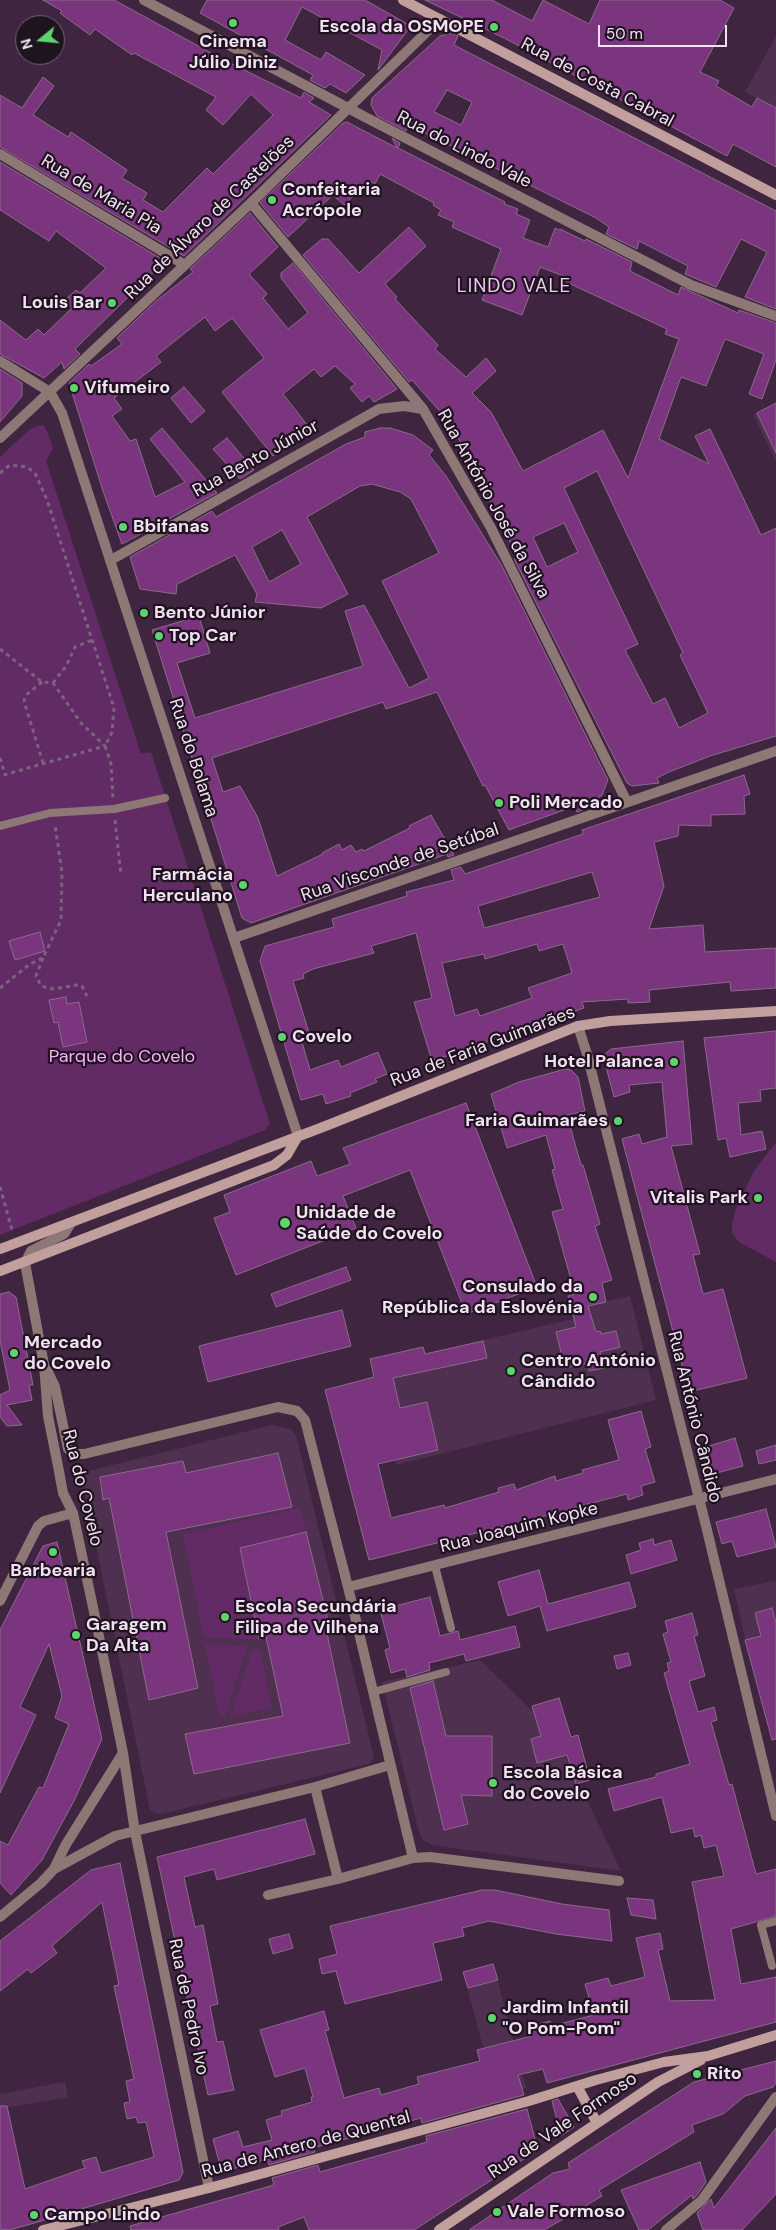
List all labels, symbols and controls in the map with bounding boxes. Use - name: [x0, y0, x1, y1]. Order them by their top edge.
- north arrow: [15, 15, 65, 65]
- scale bar: [601, 15, 730, 47]
- place label: Escola da OSMOPE: [319, 16, 484, 38]
- marker: Cinema Júlio Diniz: [227, 17, 239, 29]
- marker: Escola da OSMOPE: [488, 21, 500, 33]
- text: 50 m: [606, 24, 643, 44]
- place label: Cinema Júlio Diniz: [189, 31, 277, 74]
- street label: Rua de Costa Cabral: [517, 34, 677, 132]
- text: N: [17, 37, 37, 52]
- street label: Rua do Lindo Vale: [393, 107, 535, 193]
- street label: Rua de Álvaro de Castelões: [121, 131, 299, 305]
- street label: Rua de Maria Pia: [37, 150, 165, 240]
- place label: Confeitaria Acrópole: [282, 179, 381, 222]
- marker: Confeitaria Acrópole: [266, 194, 278, 206]
- district label: LINDO VALE: [455, 276, 573, 298]
- place label: Louis Bar: [22, 292, 102, 314]
- marker: Louis Bar: [106, 297, 118, 309]
- place label: Vifumeiro: [84, 377, 170, 399]
- marker: Vifumeiro: [68, 382, 80, 394]
- street label: Rua António José da Silva: [432, 406, 554, 602]
- street label: Rua Bento Júnior: [189, 415, 323, 503]
- place label: Bbifanas: [133, 516, 209, 538]
- marker: Bbifanas: [117, 521, 129, 533]
- place label: Bento Júnior: [154, 602, 265, 624]
- marker: Bento Júnior: [138, 607, 150, 619]
- place label: Top Car: [169, 625, 236, 647]
- marker: Top Car: [153, 630, 165, 642]
- street label: Rua do Bolama: [164, 696, 222, 820]
- place label: Poli Mercado: [509, 792, 623, 814]
- marker: Poli Mercado: [493, 797, 505, 809]
- street label: Rua Visconde de Setúbal: [298, 819, 502, 907]
- place label: Farmácia Herculano: [143, 864, 233, 906]
- marker: Farmácia Herculano: [237, 879, 249, 891]
- street label: Rua de Faria Guimarães: [388, 1002, 578, 1092]
- place label: Covelo: [292, 1026, 352, 1048]
- marker: Covelo: [276, 1031, 288, 1043]
- park label: Parque do Covelo: [49, 1046, 195, 1068]
- place label: Hotel Palanca: [544, 1051, 664, 1073]
- marker: Hotel Palanca: [668, 1056, 680, 1068]
- place label: Faria Guimarães: [465, 1110, 608, 1132]
- marker: Faria Guimarães: [612, 1115, 624, 1127]
- place label: Vitalis Park: [650, 1187, 748, 1209]
- marker: Vitalis Park: [752, 1192, 764, 1204]
- place label: Unidade de Saúde do Covelo: [296, 1202, 443, 1244]
- marker: Unidade de Saúde do Covelo: [278, 1216, 292, 1230]
- place label: Consulado da República da Eslovénia: [382, 1276, 583, 1318]
- marker: Consulado da República da Eslovénia: [587, 1291, 599, 1303]
- street label: Rua António Cândido: [662, 1329, 726, 1505]
- place label: Mercado do Covelo: [24, 1332, 111, 1375]
- marker: Mercado do Covelo: [8, 1347, 20, 1359]
- place label: Centro António Cândido: [521, 1350, 656, 1392]
- marker: Centro António Cândido: [505, 1365, 517, 1377]
- street label: Rua do Covelo: [57, 1427, 107, 1549]
- street label: Rua Joaquim Kopke: [438, 1498, 600, 1558]
- marker: Barbearia: [47, 1546, 59, 1558]
- place label: Barbearia: [10, 1560, 96, 1582]
- place label: Escola Secundária Filipa de Vilhena: [235, 1596, 397, 1638]
- marker: Escola Secundária Filipa de Vilhena: [219, 1611, 231, 1623]
- place label: Garagem Da Alta: [86, 1614, 167, 1656]
- marker: Garagem Da Alta: [70, 1629, 82, 1641]
- place label: Escola Básica do Covelo: [503, 1762, 623, 1805]
- marker: Escola Básica do Covelo: [487, 1777, 499, 1789]
- street label: Rua de Pedro Ivo: [163, 1937, 213, 2077]
- place label: Jardim Infantil "O Pom-Pom": [502, 1997, 629, 2040]
- marker: Jardim Infantil "O Pom-Pom": [486, 2012, 498, 2024]
- place label: Rito: [707, 2063, 742, 2085]
- street label: Rua de Vale Formoso: [485, 2068, 641, 2184]
- marker: Rito: [691, 2068, 703, 2080]
- street label: Rua de Antero de Quental: [199, 2107, 413, 2183]
- place label: Vale Formoso: [507, 2201, 625, 2223]
- place label: Campo Lindo: [44, 2204, 161, 2226]
- marker: Vale Formoso: [491, 2206, 503, 2218]
- marker: Campo Lindo: [28, 2209, 40, 2221]

